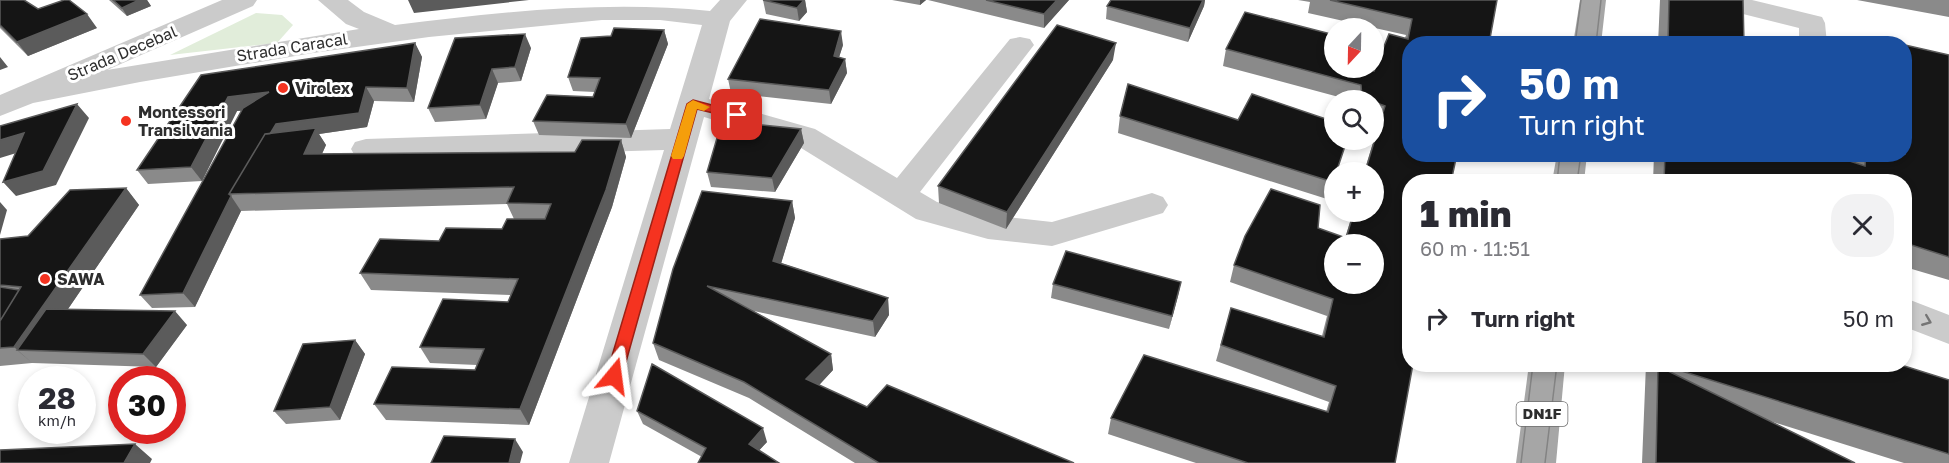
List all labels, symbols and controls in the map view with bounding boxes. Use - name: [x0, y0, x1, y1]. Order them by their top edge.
- north arrow: [1324, 18, 1384, 78]
- map controls: [1324, 18, 1384, 294]
- street label: Strada Decebal: [64, 21, 180, 85]
- street label: Strada Caracal: [235, 28, 349, 66]
- text: 50 m: [1519, 58, 1619, 108]
- icon: right: [1420, 60, 1498, 138]
- place label: Virolex: [295, 78, 351, 98]
- marker: Virolex: [276, 81, 290, 95]
- pin: [711, 89, 762, 140]
- button: search: [1324, 90, 1384, 150]
- icon: arrive: [720, 98, 753, 131]
- place label: Montessori Transilvania: [138, 102, 233, 140]
- text: Turn right: [1519, 109, 1645, 141]
- marker: Montessori Transilvania: [119, 114, 133, 128]
- button: +: [1324, 162, 1384, 222]
- text: 1 min: [1420, 192, 1511, 235]
- button: close: [1831, 194, 1894, 257]
- button: −: [1324, 234, 1384, 294]
- text: 60 m · 11:51: [1420, 236, 1530, 260]
- place label: SAWA: [57, 269, 105, 289]
- marker: SAWA: [38, 272, 52, 286]
- icon: right: [1420, 302, 1453, 335]
- text: Turn right: [1471, 305, 1575, 332]
- text: 50 m: [1843, 305, 1894, 332]
- one-way arrow: [1921, 314, 1932, 326]
- position arrow: [582, 344, 646, 408]
- speed limit sign: 30: [108, 366, 186, 444]
- text: 28: [38, 380, 76, 416]
- road number: DN1F: [1516, 402, 1568, 426]
- text: km/h: [38, 411, 76, 429]

